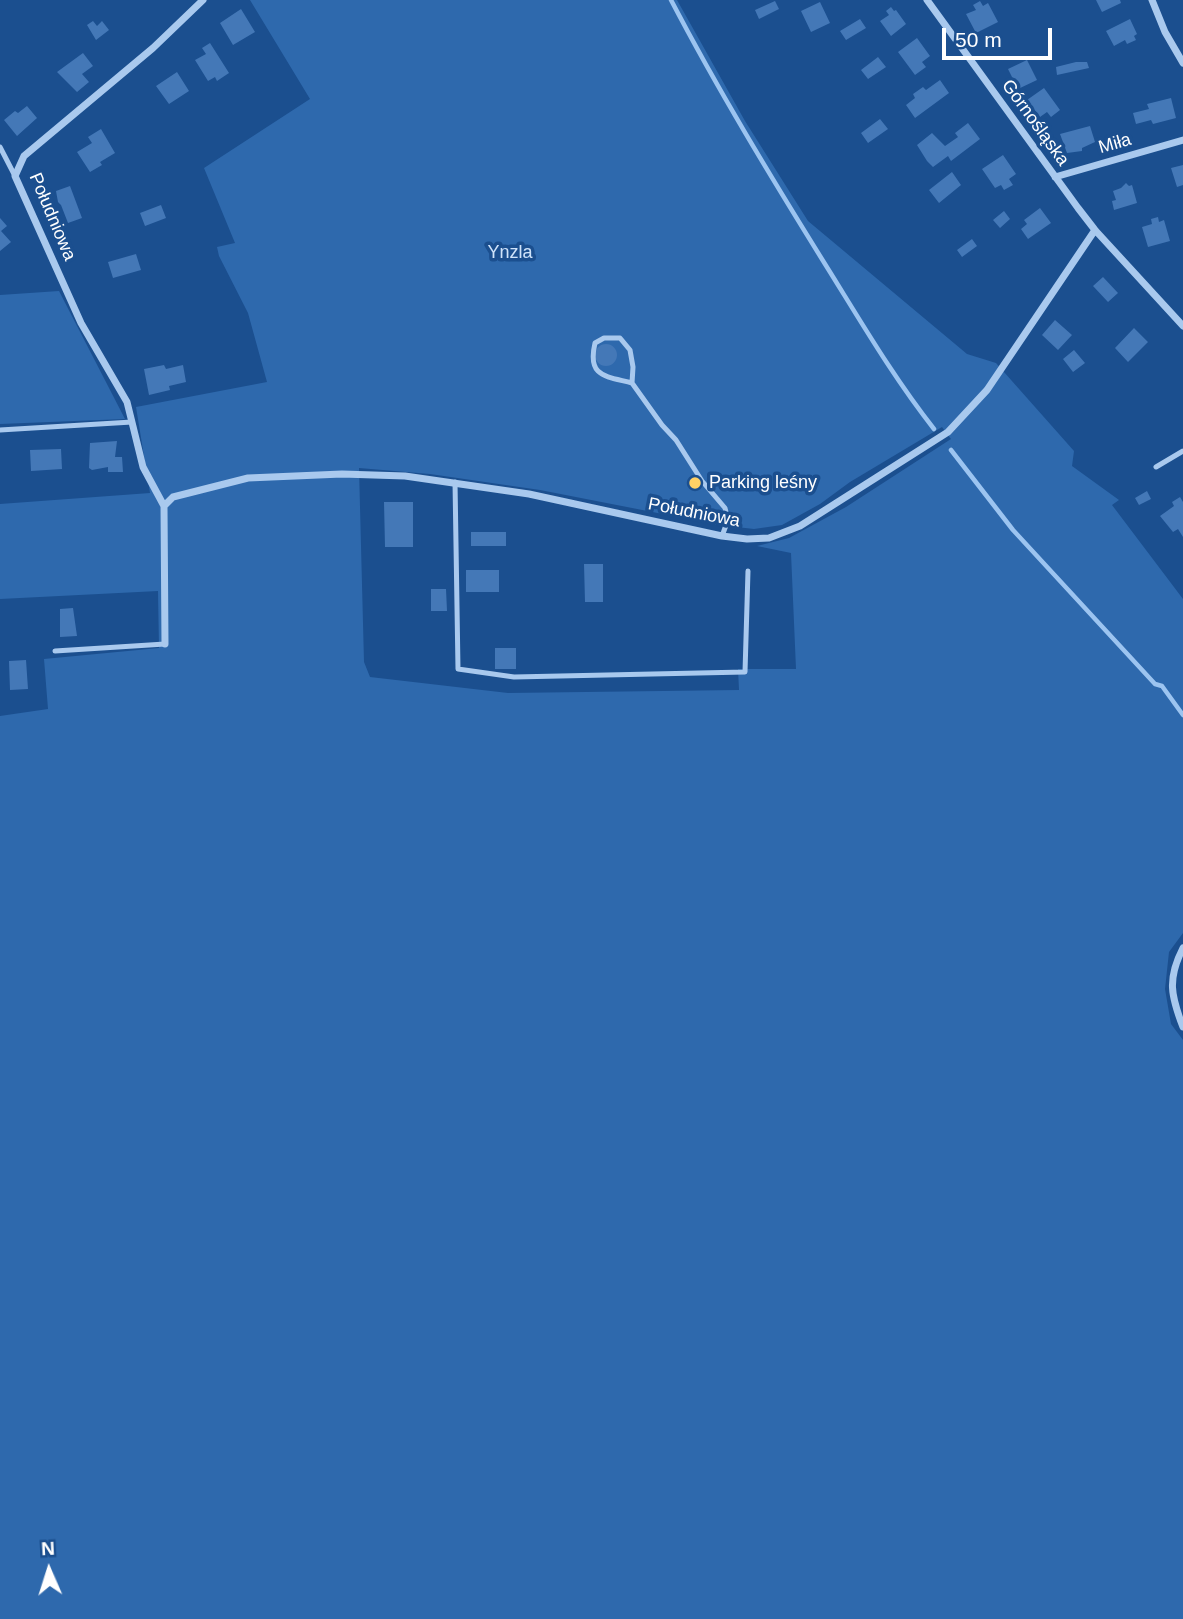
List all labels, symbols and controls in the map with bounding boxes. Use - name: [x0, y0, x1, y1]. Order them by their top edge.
- scale bar: [945, 14, 1055, 58]
- text: 50 m: [955, 28, 1002, 51]
- street label: Górnośląska: [997, 76, 1073, 170]
- street label: Miła: [1096, 129, 1134, 159]
- street label: Południowa: [24, 170, 80, 264]
- park label: Ynzla: [487, 242, 533, 264]
- place label: Parking leśny: [709, 472, 817, 494]
- marker: Parking leśny: [687, 475, 703, 491]
- street label: Południowa: [646, 494, 742, 532]
- north arrow: [14, 1535, 84, 1605]
- text: N: [40, 1538, 55, 1559]

